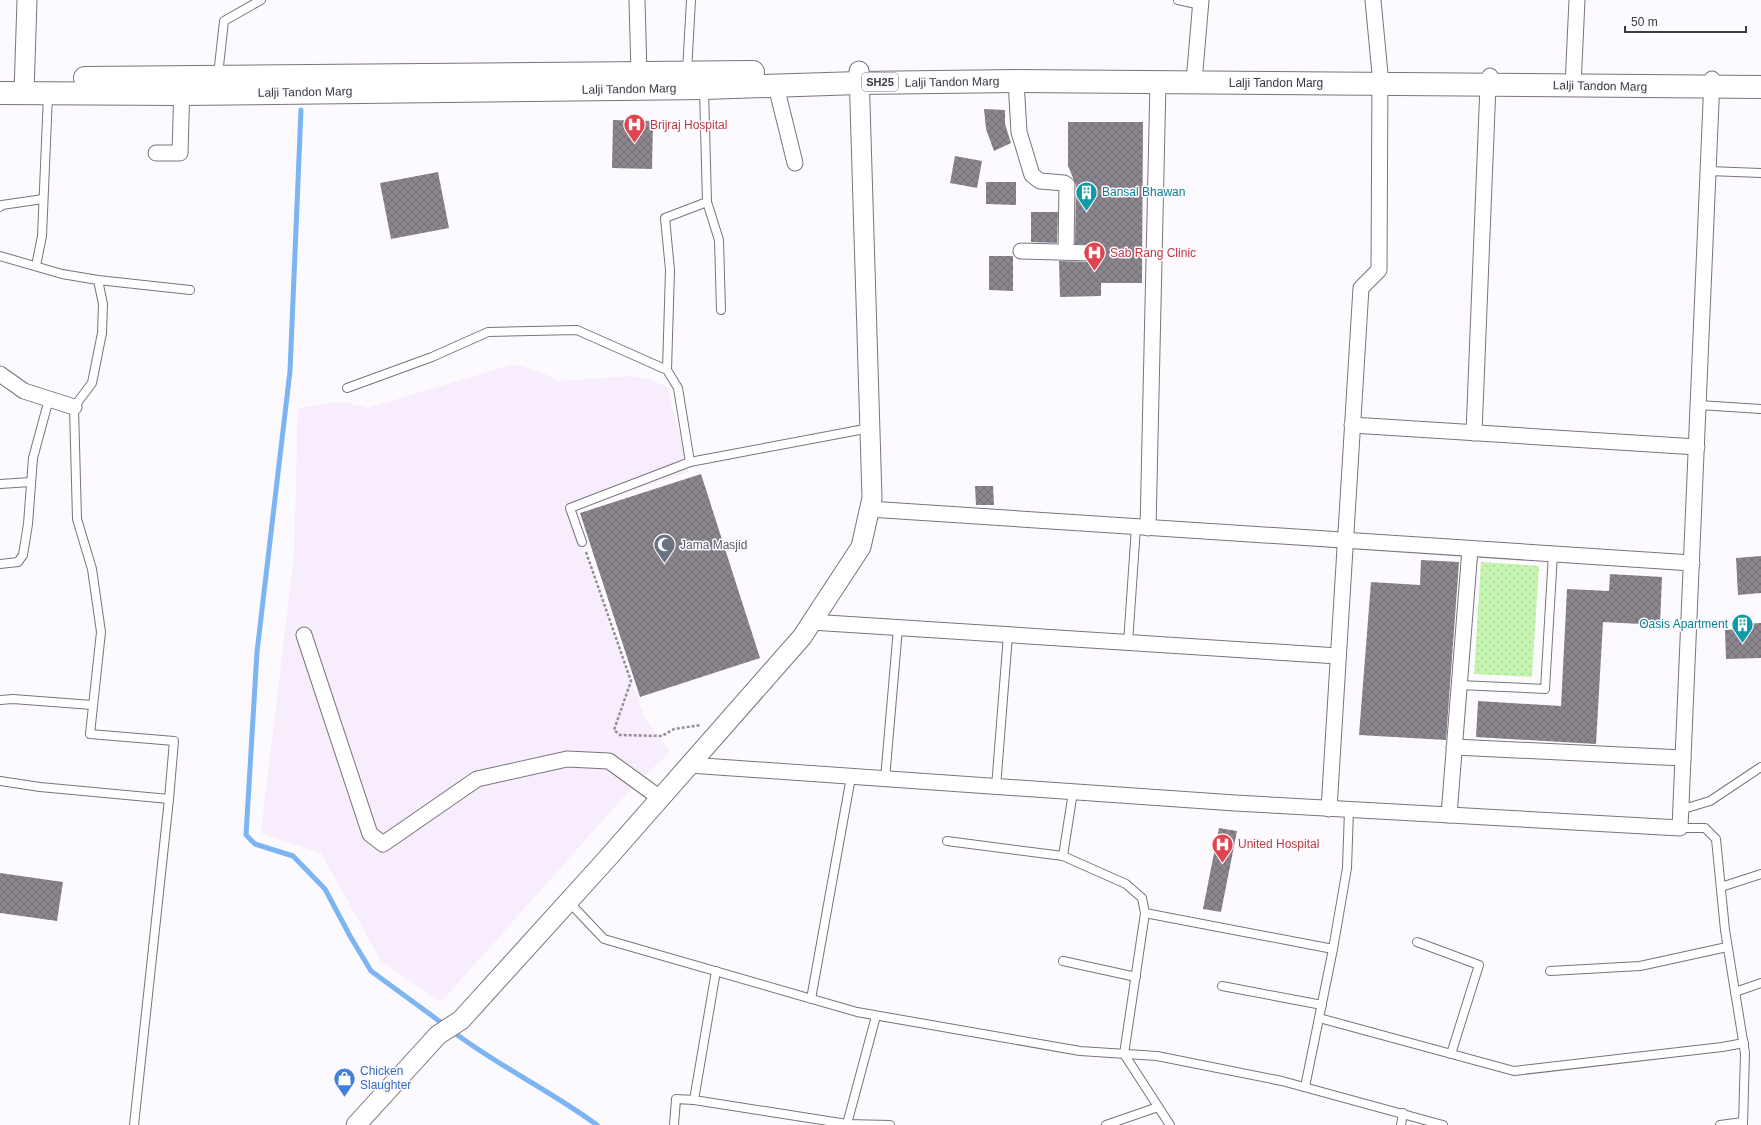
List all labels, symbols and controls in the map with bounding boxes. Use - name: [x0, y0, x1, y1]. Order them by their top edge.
- scale bar: [1625, 8, 1746, 34]
- text: 50 m: [1631, 15, 1658, 29]
- road number: SH25: [862, 73, 898, 91]
- street label: Lalji Tandon Marg: [905, 74, 999, 90]
- street label: Lalji Tandon Marg: [1229, 76, 1323, 90]
- street label: Lalji Tandon Marg: [1553, 78, 1647, 94]
- street label: Lalji Tandon Marg: [582, 81, 676, 97]
- street label: Lalji Tandon Marg: [258, 84, 352, 100]
- hospital icon: Brijraj Hospital: [622, 112, 648, 145]
- place label: Brijraj Hospital: [650, 118, 727, 132]
- building icon: Bansal Bhawan: [1074, 179, 1100, 212]
- place label: Bansal Bhawan: [1102, 185, 1185, 199]
- hospital icon: Sab Rang Clinic: [1081, 240, 1107, 273]
- place label: Sab Rang Clinic: [1110, 246, 1196, 260]
- mosque icon: Jama Masjid: [651, 532, 677, 565]
- place label: Jama Masjid: [680, 538, 747, 552]
- building icon: Oasis Apartment: [1730, 611, 1756, 644]
- place label: Oasis Apartment: [1639, 617, 1729, 631]
- hospital icon: United Hospital: [1209, 831, 1235, 864]
- place label: United Hospital: [1238, 837, 1319, 851]
- place label: Chicken Slaughter: [360, 1064, 411, 1092]
- shop icon: Chicken Slaughter: [331, 1065, 357, 1098]

